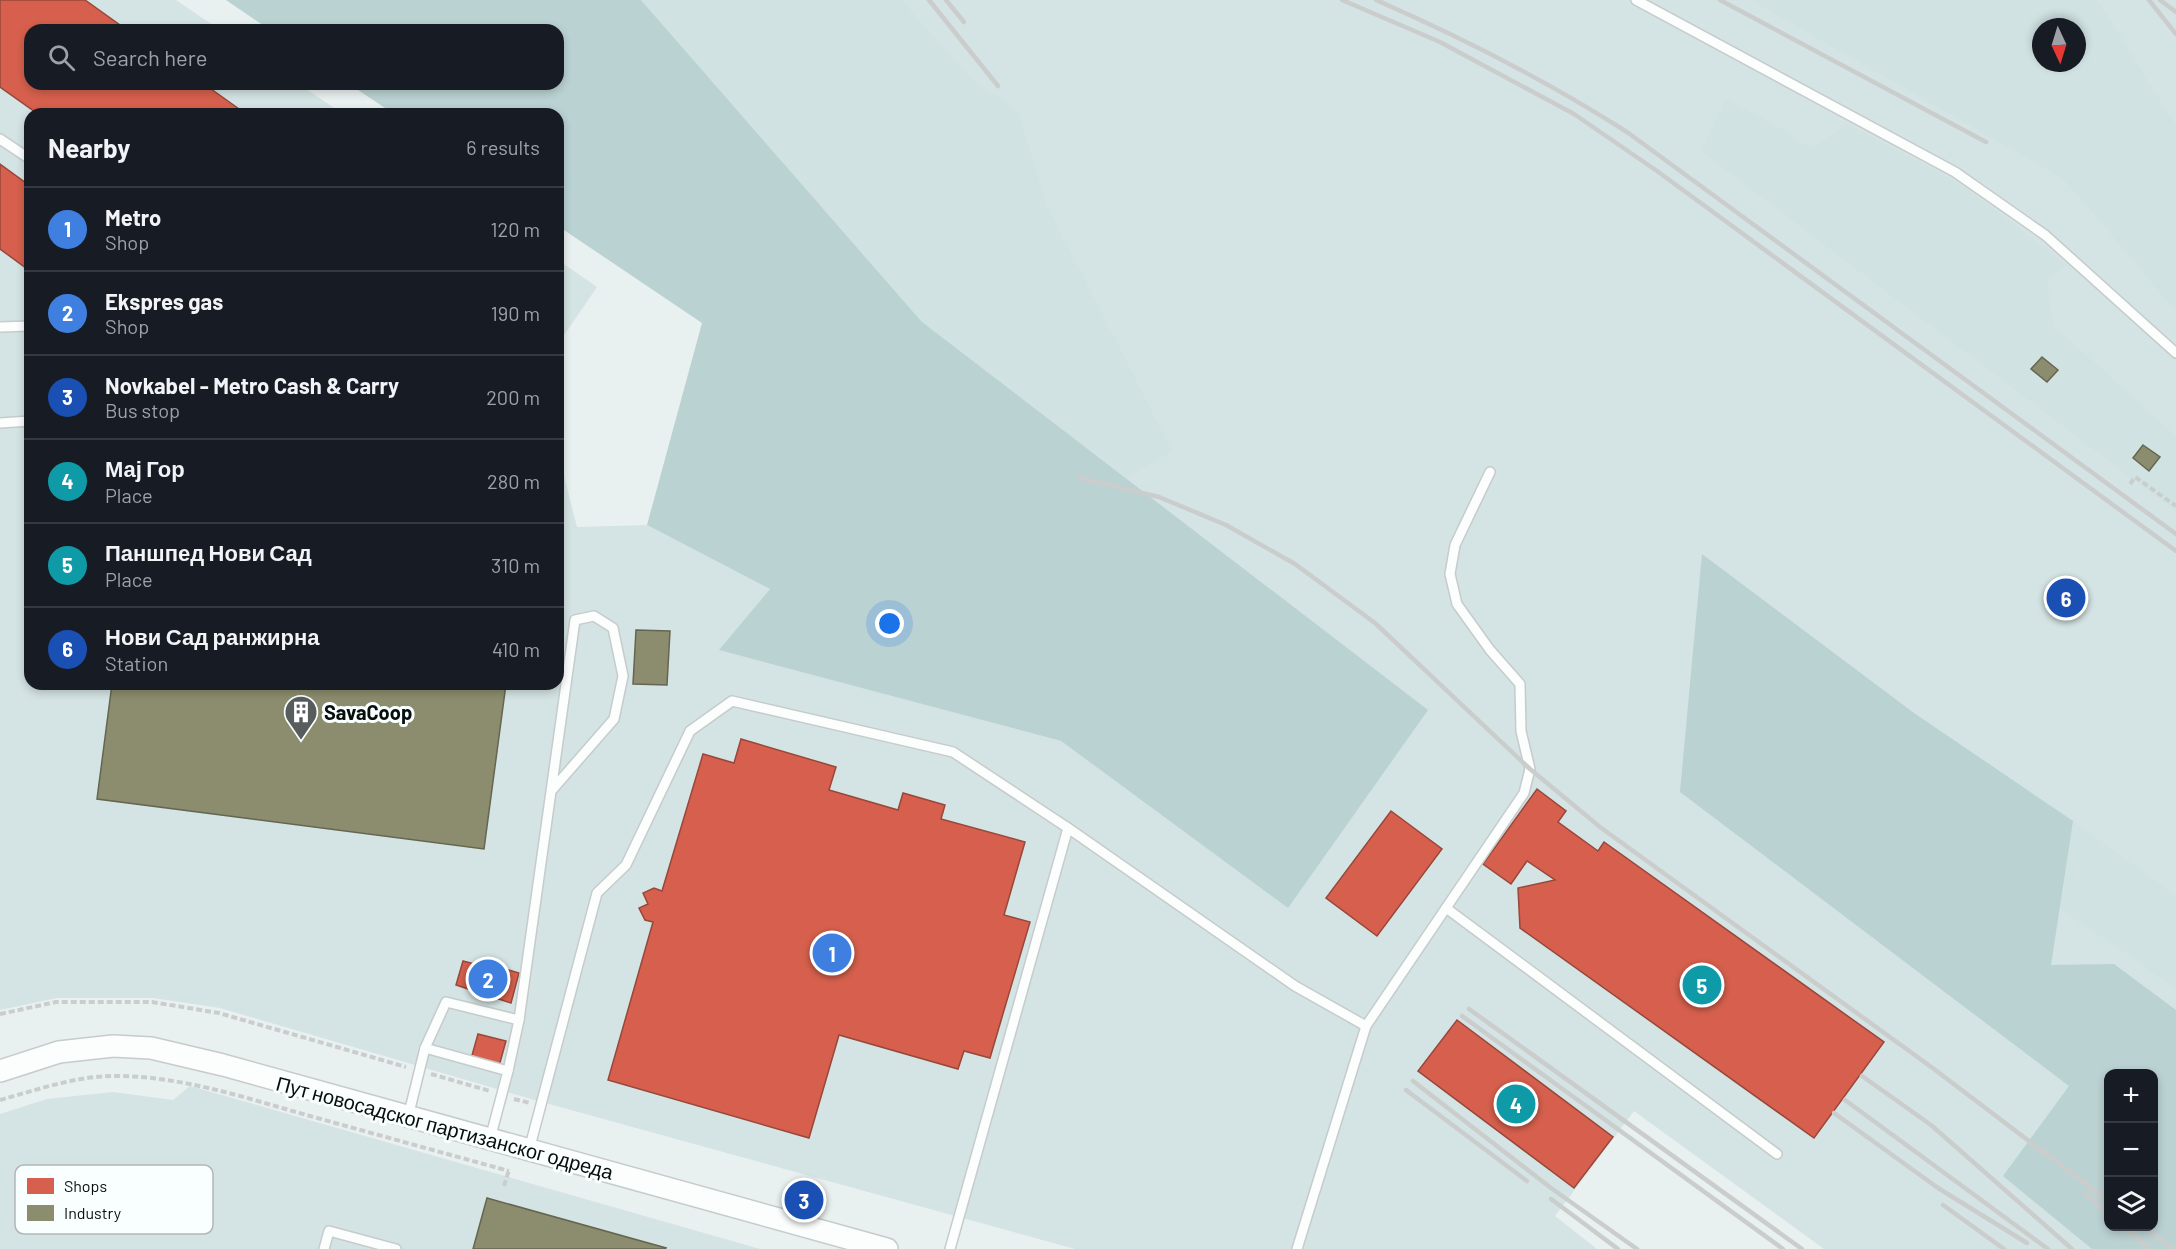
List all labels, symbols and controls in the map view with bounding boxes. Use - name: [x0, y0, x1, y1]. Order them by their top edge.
- north arrow: [2032, 18, 2086, 72]
- search box: [24, 24, 564, 90]
- icon: search: [45, 41, 78, 74]
- text: Search here: [93, 44, 207, 70]
- text: Nearby: [48, 132, 130, 163]
- text: 6 results: [466, 135, 540, 159]
- text: Metro: [105, 204, 161, 230]
- text: 1: [64, 217, 71, 241]
- text: 120 m: [490, 217, 540, 241]
- text: Shop: [105, 230, 149, 254]
- text: Ekspres gas: [105, 288, 223, 314]
- text: 2: [62, 301, 73, 325]
- text: 190 m: [491, 301, 540, 325]
- text: Shop: [105, 314, 149, 338]
- text: Novkabel - Metro Cash & Carry: [105, 372, 399, 398]
- text: 3: [62, 385, 73, 409]
- text: 200 m: [486, 385, 540, 409]
- text: Bus stop: [105, 398, 180, 422]
- text: Мај Гор: [105, 455, 185, 481]
- text: 4: [61, 469, 74, 493]
- text: 280 m: [487, 469, 540, 493]
- text: Place: [105, 483, 153, 507]
- text: Паншпед Нови Сад: [105, 539, 312, 565]
- text: 5: [62, 553, 73, 577]
- text: 310 m: [491, 553, 540, 577]
- text: Place: [105, 567, 153, 591]
- pin: 6: [2046, 576, 2086, 620]
- your location: [875, 609, 904, 638]
- text: Нови Сад ранжирна: [105, 623, 320, 649]
- text: 6: [62, 637, 73, 661]
- text: 410 m: [492, 637, 540, 661]
- text: Station: [105, 651, 168, 675]
- building icon: SavaCoop: [283, 694, 319, 741]
- place label: SavaCoop: [324, 700, 412, 724]
- pin: 1: [812, 930, 852, 976]
- pin: 2: [468, 956, 508, 1002]
- pin: 5: [1682, 962, 1722, 1008]
- map controls: [2104, 1069, 2158, 1231]
- button: +: [2104, 1069, 2158, 1123]
- street label: Пут новосадског партизанског одреда: [274, 1070, 617, 1184]
- pin: 4: [1496, 1082, 1536, 1126]
- button: −: [2104, 1123, 2158, 1177]
- legend: [15, 1165, 213, 1234]
- text: Shops: [64, 1176, 107, 1195]
- button: layers: [2104, 1177, 2158, 1231]
- pin: 3: [784, 1178, 824, 1222]
- text: Industry: [64, 1203, 122, 1222]

